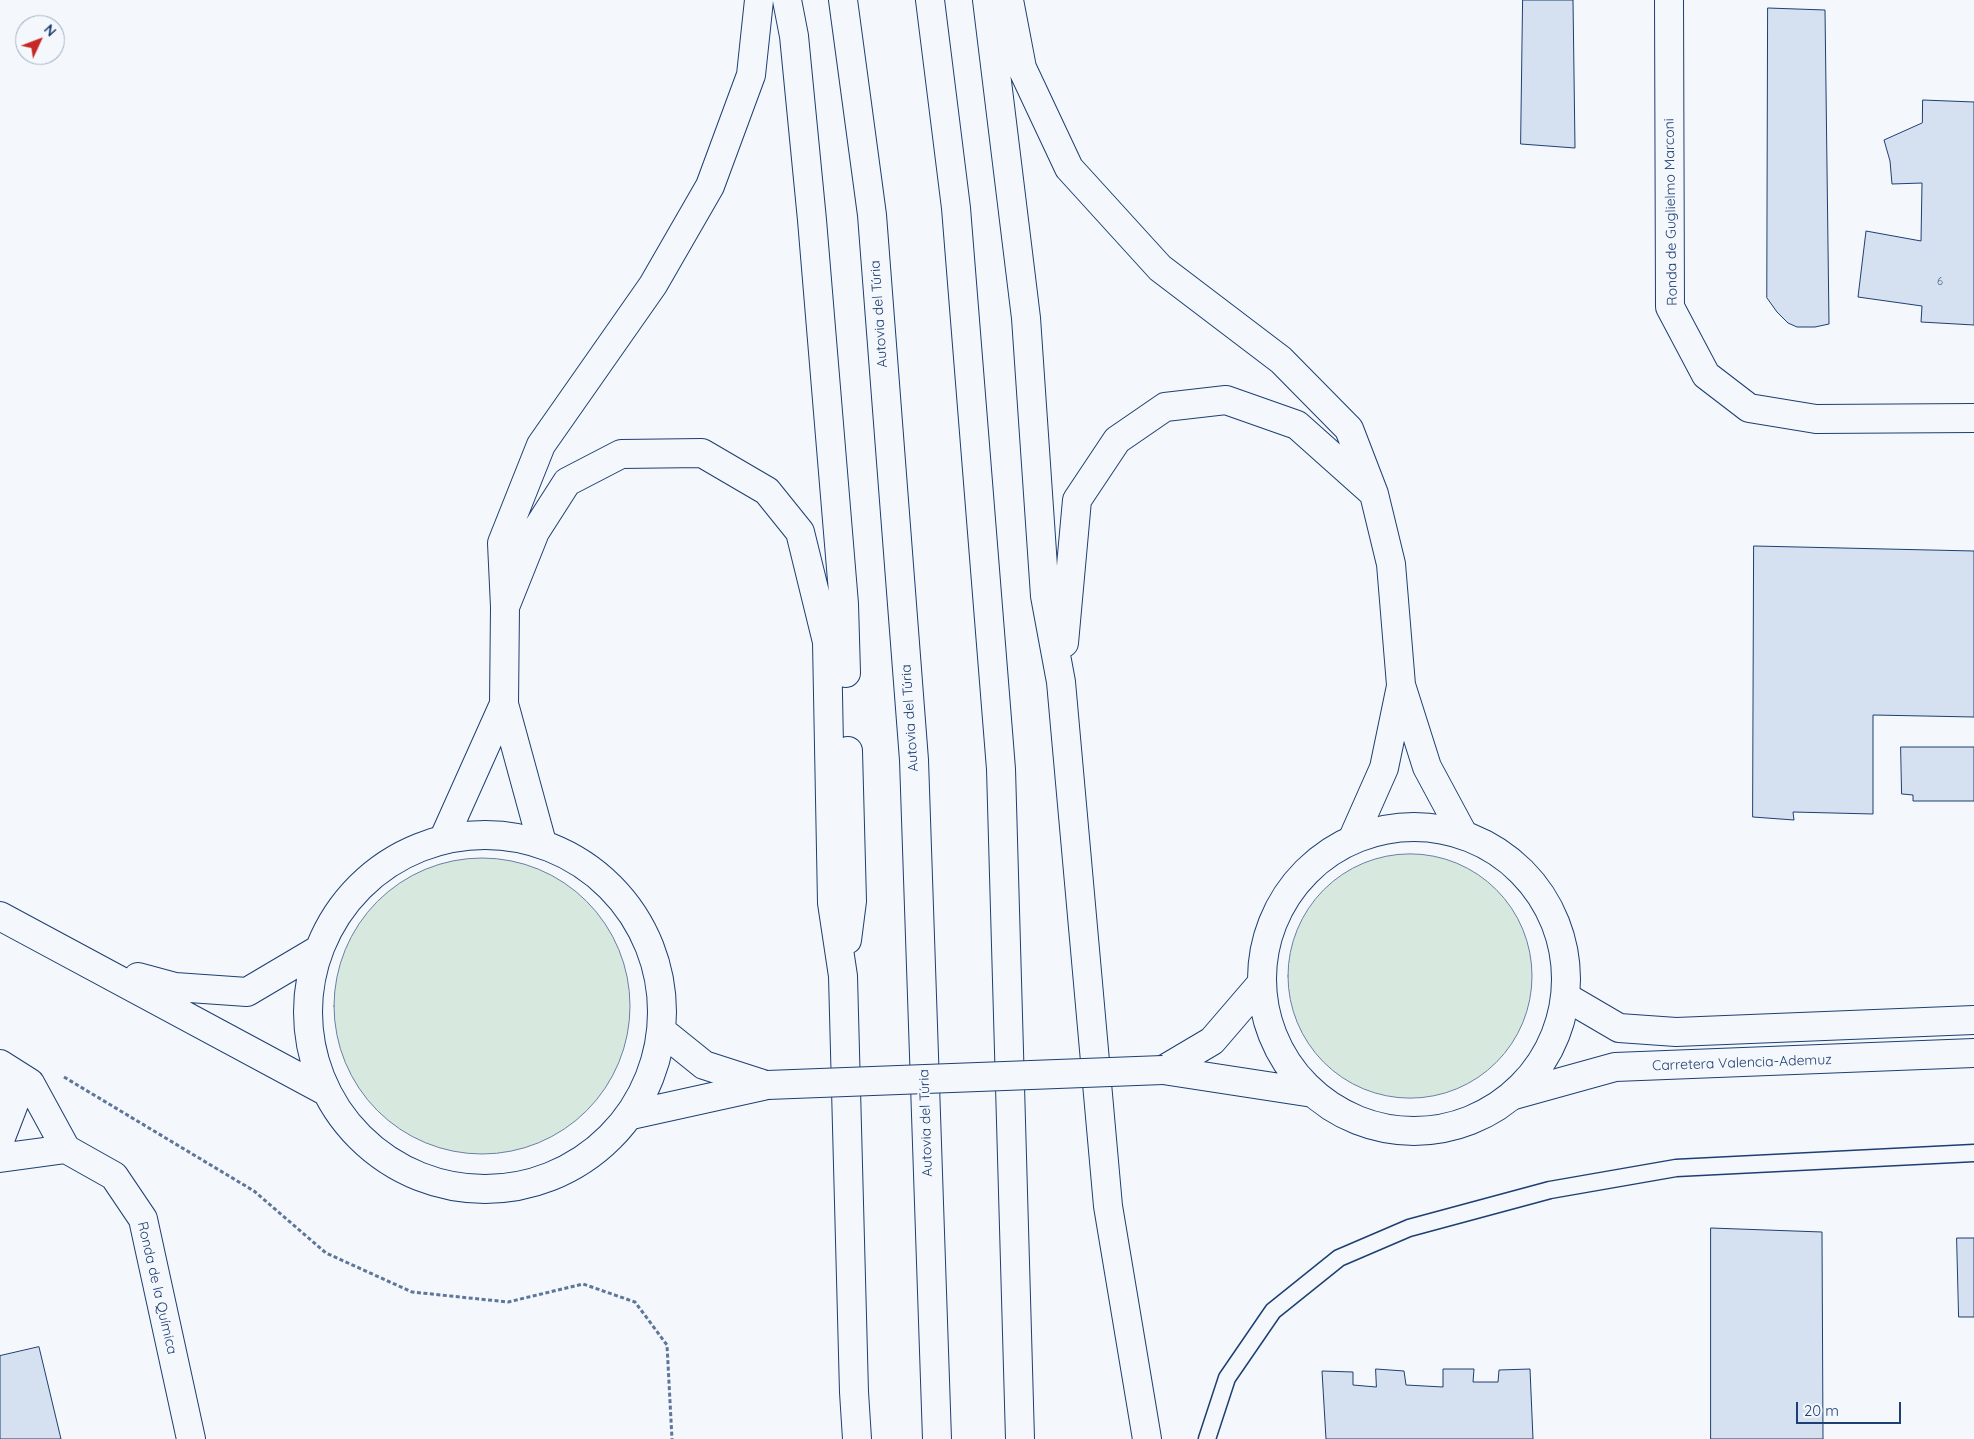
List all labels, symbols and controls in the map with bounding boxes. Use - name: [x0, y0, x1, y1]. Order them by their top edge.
- north arrow: [15, 15, 65, 65]
- text: N: [40, 21, 60, 40]
- street label: Ronda de Guglielmo Marconi: [1661, 118, 1681, 306]
- street label: Autovia del Túria: [867, 260, 891, 368]
- house number: 6: [1937, 275, 1943, 289]
- street label: Autovia del Túria: [898, 664, 922, 772]
- street label: Carretera Valencia-Ademuz: [1652, 1051, 1832, 1075]
- street label: Autovia del Túria: [916, 1069, 936, 1177]
- street label: Ronda de la Química: [134, 1220, 180, 1356]
- scale bar: [1799, 1392, 1904, 1424]
- text: 20 m: [1804, 1401, 1839, 1420]

